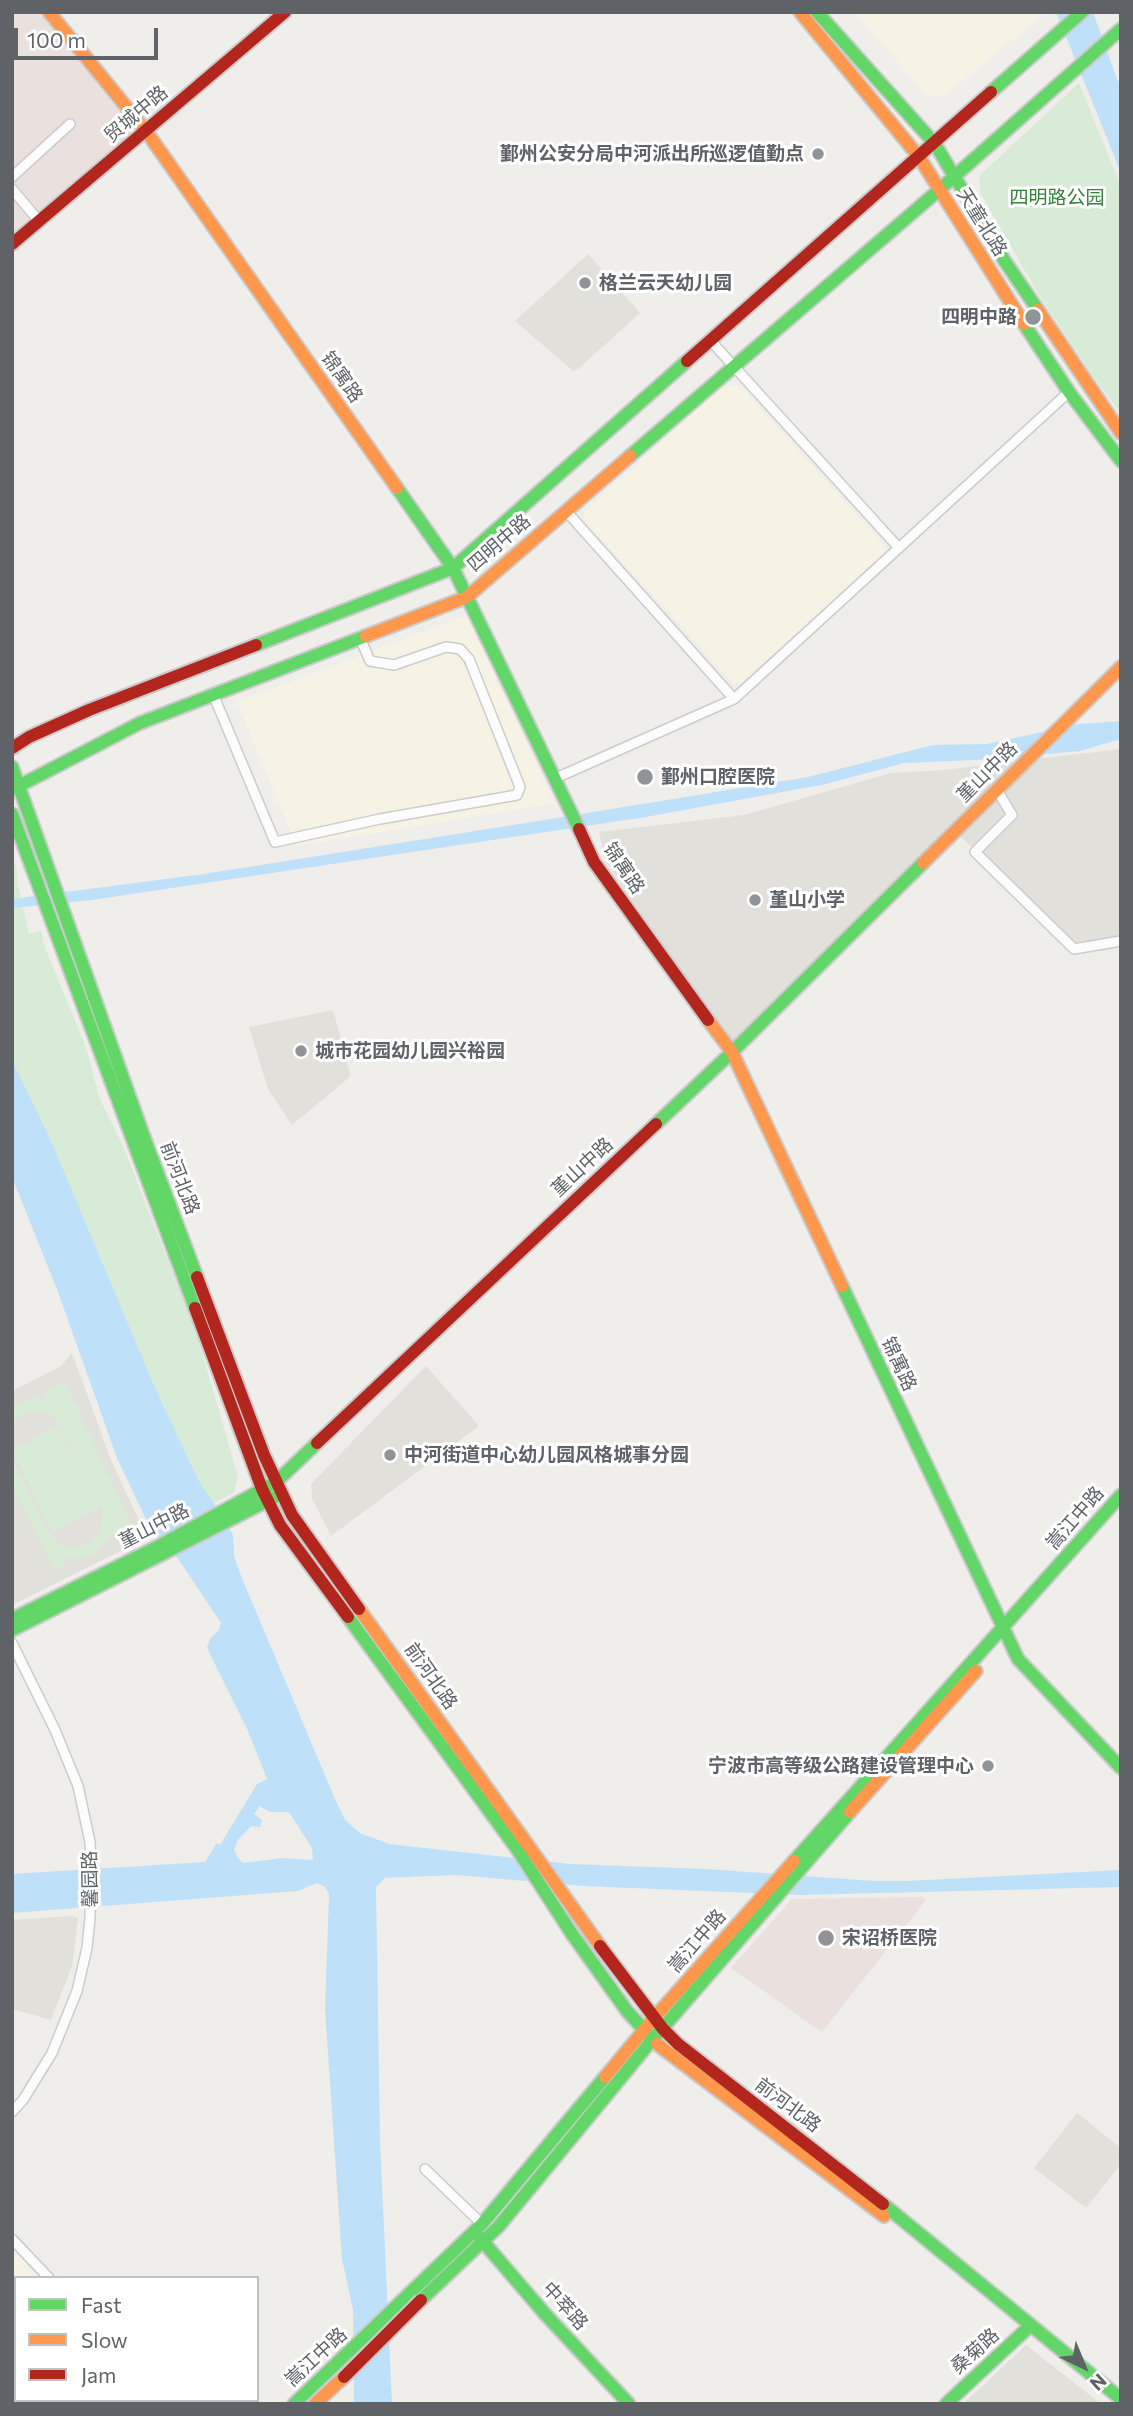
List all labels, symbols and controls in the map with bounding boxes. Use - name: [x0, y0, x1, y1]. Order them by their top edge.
- scale bar: [18, 14, 161, 58]
- text: 100 m: [27, 27, 86, 52]
- street label: 贸城中路: [100, 81, 172, 147]
- place label: 鄞州公安分局中河派出所巡逻值勤点: [500, 143, 804, 165]
- marker: 鄞州公安分局中河派出所巡逻值勤点: [810, 146, 826, 162]
- street label: 天童北路: [952, 184, 1012, 260]
- park label: 四明路公园: [1010, 187, 1104, 209]
- place label: 格兰云天幼儿园: [599, 272, 732, 294]
- marker: 格兰云天幼儿园: [577, 275, 593, 291]
- place label: 四明中路: [941, 306, 1017, 328]
- marker: 四明中路: [1023, 307, 1043, 327]
- street label: 锦寓路: [316, 347, 368, 407]
- street label: 四明中路: [463, 509, 535, 577]
- street label: 堇山中路: [952, 737, 1022, 807]
- place label: 鄞州口腔医院: [661, 766, 775, 788]
- marker: 鄞州口腔医院: [635, 767, 655, 787]
- street label: 锦寓路: [599, 838, 649, 898]
- place label: 堇山小学: [769, 889, 845, 911]
- marker: 堇山小学: [747, 892, 763, 908]
- place label: 城市花园幼儿园兴裕园: [315, 1040, 505, 1062]
- marker: 城市花园幼儿园兴裕园: [293, 1043, 309, 1059]
- street label: 堇山中路: [546, 1133, 618, 1201]
- street label: 前河北路: [156, 1138, 204, 1218]
- street label: 锦寓路: [877, 1333, 921, 1395]
- place label: 中河街道中心幼儿园风格城事分园: [404, 1444, 689, 1466]
- marker: 中河街道中心幼儿园风格城事分园: [382, 1447, 398, 1463]
- street label: 嵩江中路: [1041, 1482, 1109, 1554]
- street label: 堇山中路: [115, 1499, 193, 1553]
- street label: 前河北路: [400, 1638, 462, 1714]
- place label: 宁波市高等级公路建设管理中心: [708, 1755, 974, 1777]
- marker: 宁波市高等级公路建设管理中心: [980, 1758, 996, 1774]
- street label: 馨园路: [78, 1850, 102, 1908]
- street label: 嵩江中路: [663, 1905, 731, 1977]
- place label: 宋诏桥医院: [842, 1927, 937, 1949]
- marker: 宋诏桥医院: [816, 1928, 836, 1948]
- street label: 前河北路: [751, 2073, 825, 2137]
- legend: [14, 2276, 259, 2402]
- street label: 中萃路: [537, 2277, 593, 2335]
- text: Fast: [81, 2292, 122, 2317]
- street label: 嵩江中路: [280, 2323, 352, 2391]
- street label: 桑菊路: [946, 2323, 1004, 2379]
- text: Slow: [81, 2327, 128, 2352]
- north arrow: [1049, 2332, 1119, 2402]
- text: Jam: [81, 2362, 116, 2387]
- text: N: [1086, 2369, 1112, 2396]

